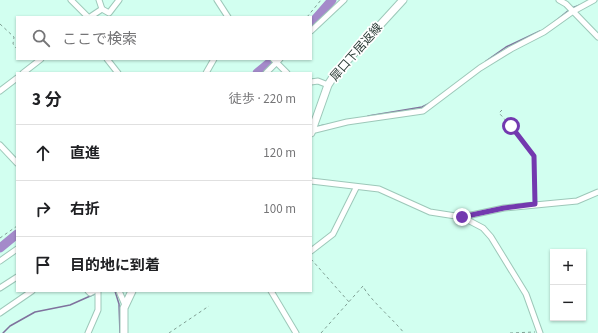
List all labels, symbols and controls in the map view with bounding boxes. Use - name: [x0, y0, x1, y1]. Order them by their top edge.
- search box: [16, 16, 312, 60]
- street label: 犀口下居返線: [326, 20, 386, 85]
- icon: search: [30, 27, 52, 49]
- text: ここで検索: [62, 29, 137, 50]
- text: 3 分: [32, 88, 61, 112]
- text: 徒歩 · 220 m: [229, 90, 296, 108]
- route start: [502, 117, 520, 135]
- icon: ahead: [32, 142, 54, 164]
- text: 直進: [70, 143, 100, 164]
- text: 120 m: [263, 144, 296, 162]
- icon: right: [32, 198, 54, 220]
- text: 右折: [70, 199, 100, 220]
- text: 100 m: [263, 200, 296, 218]
- route end: [453, 208, 471, 226]
- map controls: [550, 249, 586, 321]
- button: +: [550, 249, 586, 285]
- icon: arrive: [32, 254, 54, 276]
- text: 目的地に到着: [70, 255, 160, 276]
- button: −: [550, 285, 586, 321]

